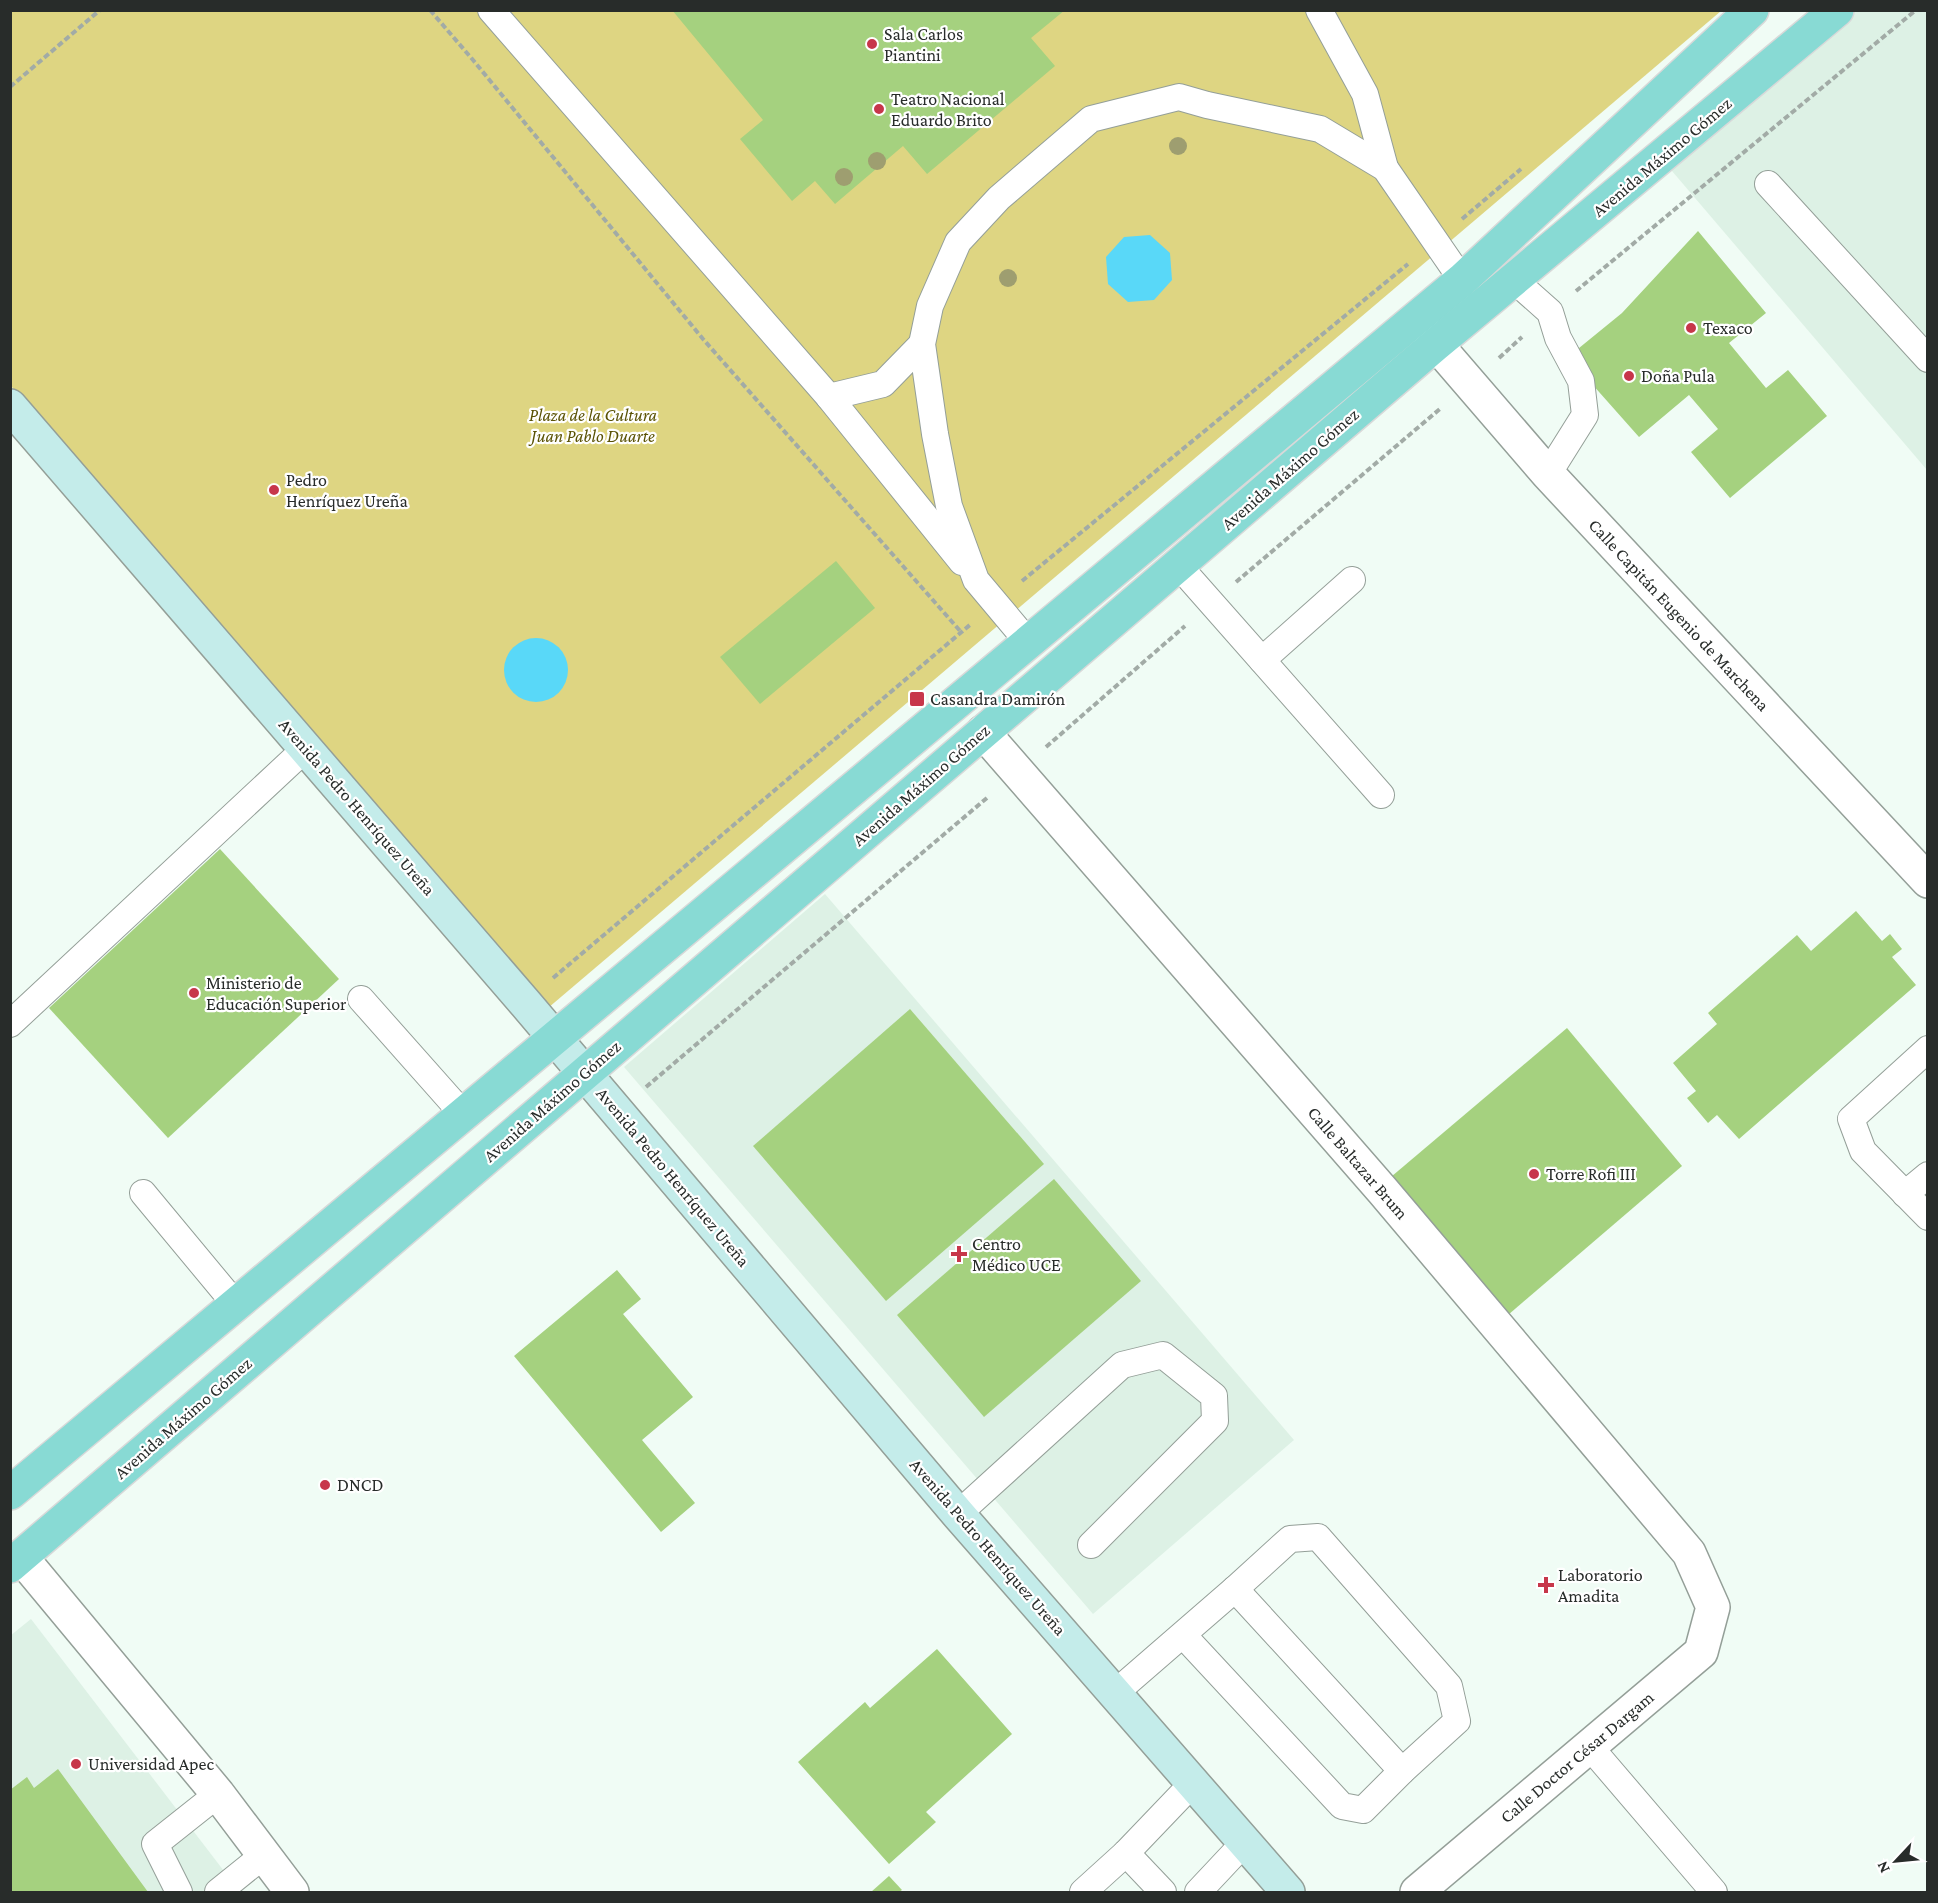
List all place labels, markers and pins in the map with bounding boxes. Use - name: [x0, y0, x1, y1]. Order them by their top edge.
- place label: Sala Carlos Piantini: [884, 24, 963, 65]
- marker: Sala Carlos Piantini: [865, 37, 879, 51]
- place label: Teatro Nacional Eduardo Brito: [891, 89, 1005, 130]
- marker: Teatro Nacional Eduardo Brito: [872, 102, 886, 116]
- place label: Texaco: [1703, 318, 1753, 338]
- marker: Texaco: [1684, 321, 1698, 335]
- place label: Doña Pula: [1641, 366, 1715, 386]
- marker: Doña Pula: [1622, 369, 1636, 383]
- place label: Pedro Henríquez Ureña: [286, 470, 408, 511]
- marker: Pedro Henríquez Ureña: [267, 483, 281, 497]
- place label: Casandra Damirón: [930, 689, 1066, 709]
- marker: Casandra Damirón: [908, 690, 926, 708]
- place label: Ministerio de Educación Superior: [206, 973, 347, 1014]
- marker: Ministerio de Educación Superior: [187, 986, 201, 1000]
- place label: Torre Rofi III: [1546, 1164, 1636, 1184]
- marker: Torre Rofi III: [1527, 1167, 1541, 1181]
- place label: Centro Médico UCE: [972, 1234, 1061, 1275]
- marker: Centro Médico UCE: [950, 1245, 968, 1263]
- place label: DNCD: [337, 1475, 383, 1495]
- marker: DNCD: [318, 1478, 332, 1492]
- place label: Laboratorio Amadita: [1558, 1565, 1643, 1606]
- marker: Laboratorio Amadita: [1539, 1578, 1553, 1592]
- place label: Universidad Apec: [88, 1754, 214, 1774]
- marker: Universidad Apec: [69, 1757, 83, 1771]

